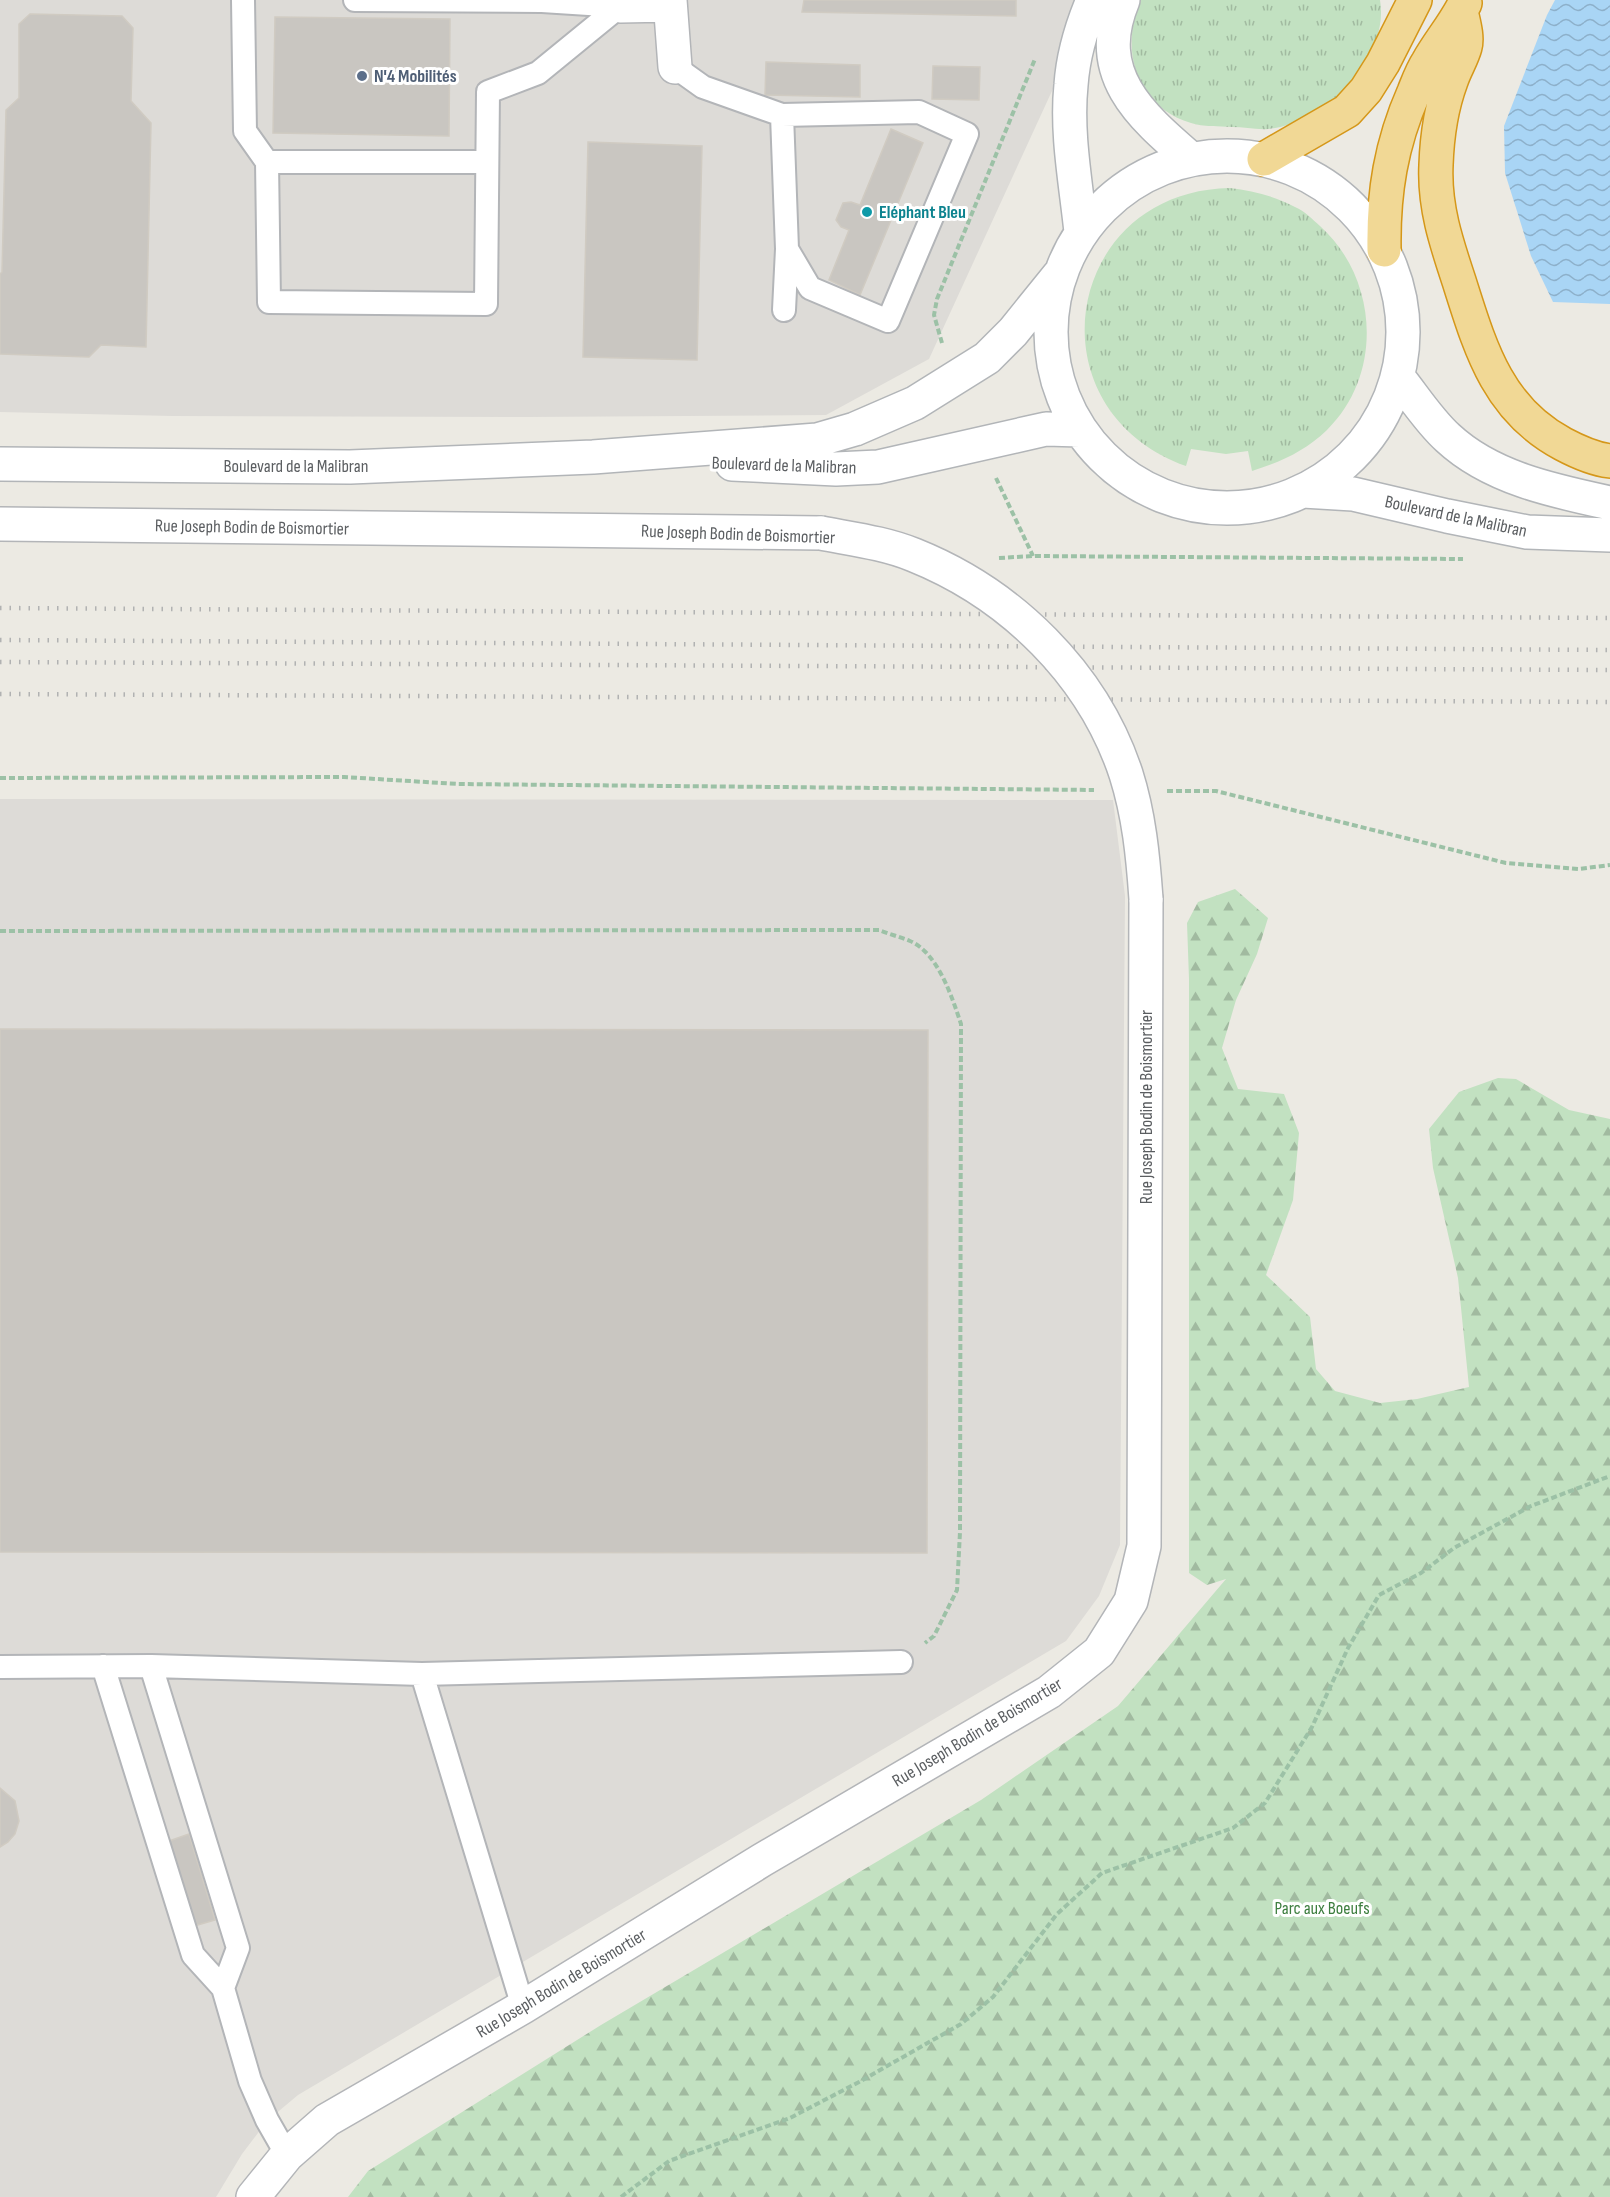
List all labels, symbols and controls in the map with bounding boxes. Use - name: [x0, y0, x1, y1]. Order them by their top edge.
- place label: N'4 Mobilités: [374, 66, 457, 87]
- marker: N'4 Mobilités: [355, 69, 369, 83]
- place label: Eléphant Bleu: [879, 202, 966, 223]
- marker: Eléphant Bleu: [860, 205, 874, 219]
- street label: Boulevard de la Malibran: [711, 452, 857, 479]
- street label: Boulevard de la Malibran: [224, 456, 368, 477]
- street label: Boulevard de la Malibran: [1383, 491, 1529, 542]
- street label: Rue Joseph Bodin de Boismortier: [155, 515, 349, 540]
- street label: Rue Joseph Bodin de Boismortier: [641, 521, 835, 548]
- street label: Rue Joseph Bodin de Boismortier: [1136, 1010, 1157, 1204]
- street label: Rue Joseph Bodin de Boismortier: [889, 1673, 1066, 1791]
- park label: Parc aux Boeufs: [1274, 1898, 1370, 1919]
- street label: Rue Joseph Bodin de Boismortier: [473, 1924, 650, 2042]

